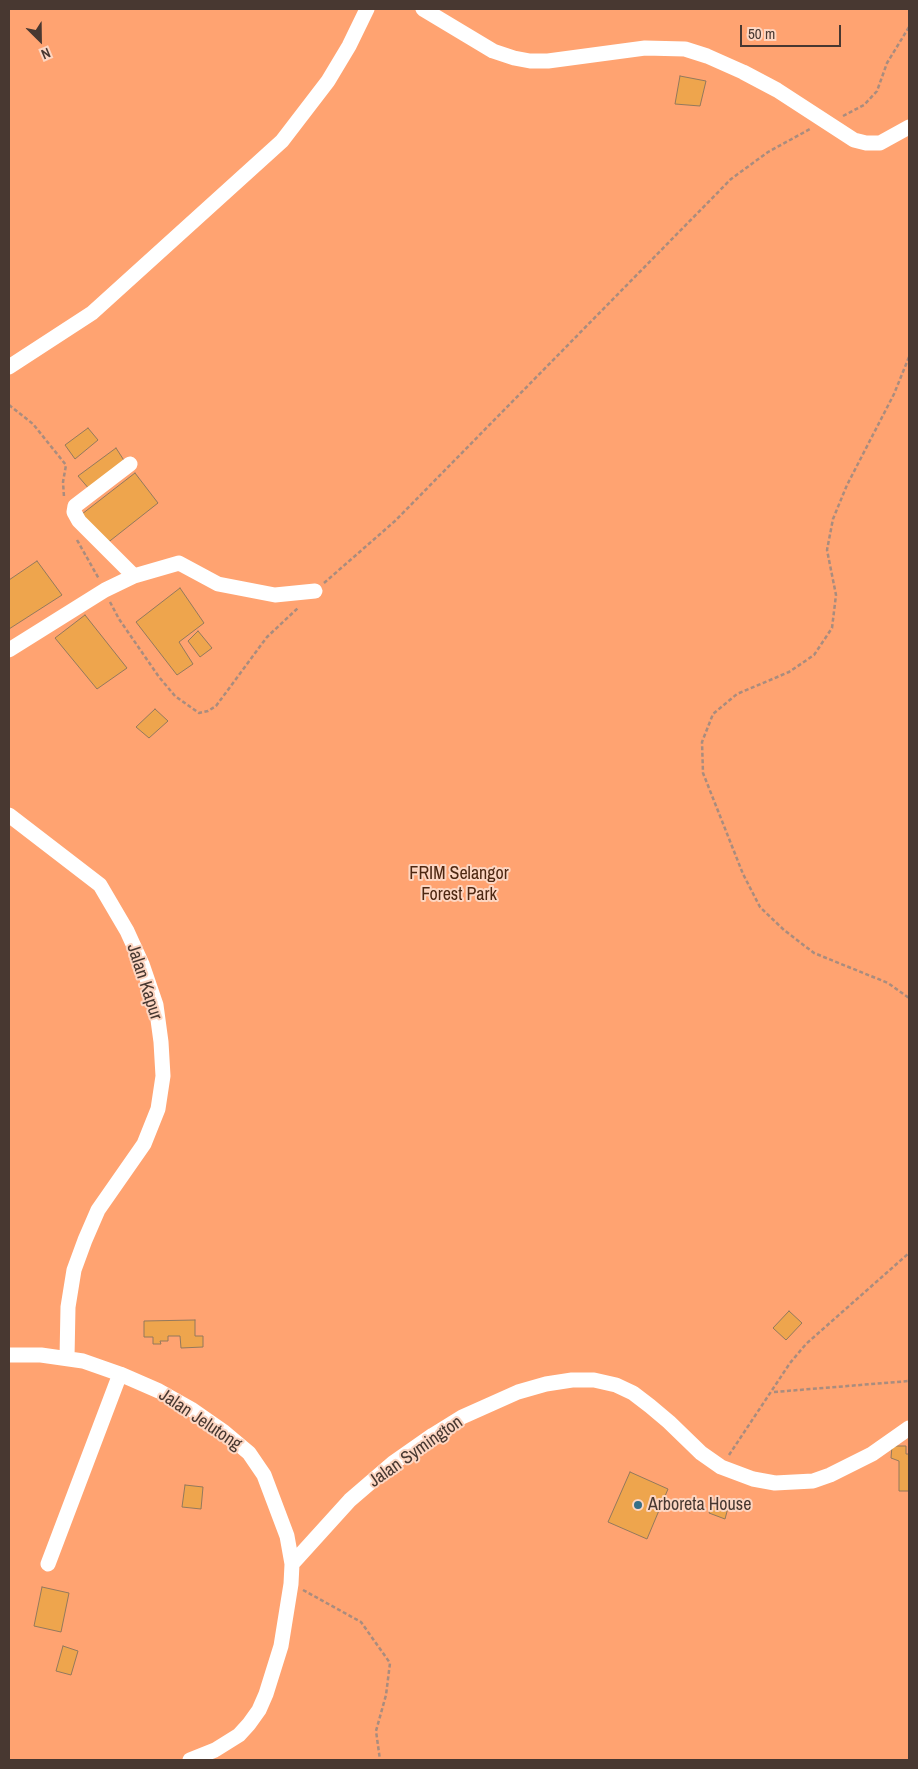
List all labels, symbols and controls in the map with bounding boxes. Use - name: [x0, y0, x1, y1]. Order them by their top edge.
- north arrow: [15, 15, 65, 65]
- scale bar: [743, 15, 844, 47]
- text: 50 m: [748, 23, 775, 44]
- text: N: [39, 44, 53, 64]
- park label: FRIM Selangor Forest Park: [409, 863, 509, 906]
- street label: Jalan Kapur: [122, 941, 166, 1023]
- street label: Jalan Jelutong: [155, 1384, 245, 1456]
- street label: Jalan Symington: [365, 1412, 467, 1492]
- place label: Arboreta House: [648, 1494, 751, 1516]
- marker: Arboreta House: [632, 1499, 644, 1511]

